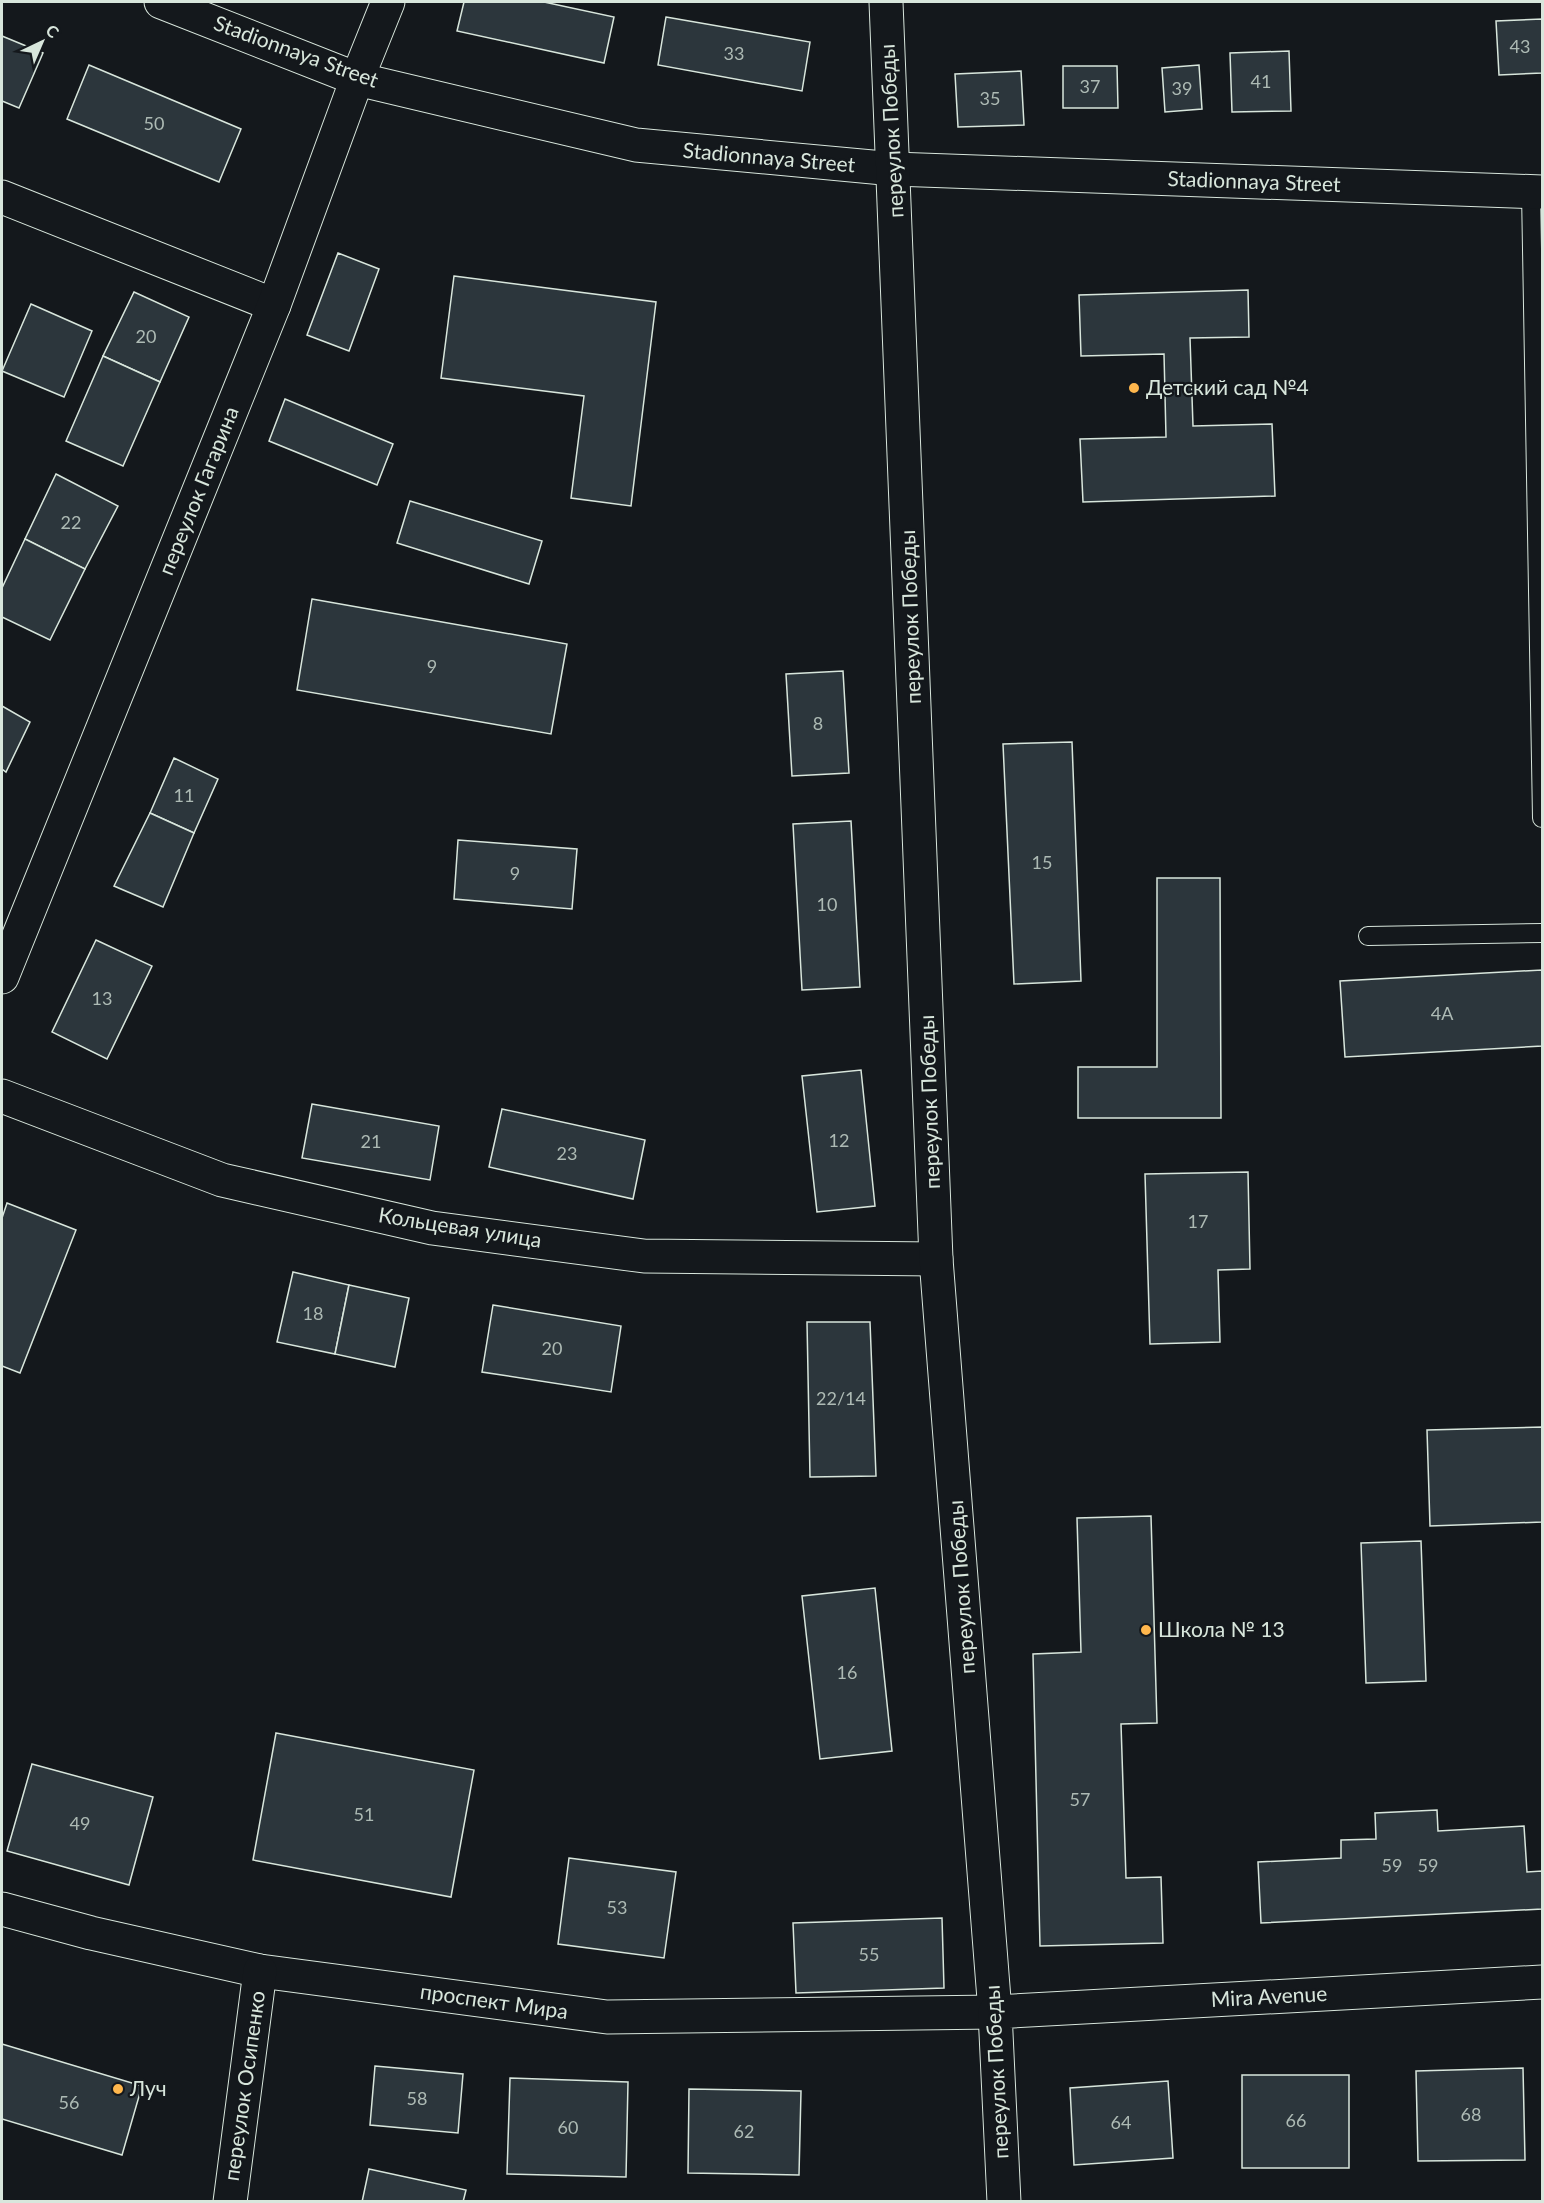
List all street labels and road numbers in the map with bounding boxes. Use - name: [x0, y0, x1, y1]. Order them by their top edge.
- street label: Stadionnaya Street: [211, 9, 382, 92]
- street label: переулок Победы: [873, 43, 908, 219]
- street label: Stadionnaya Street: [682, 137, 857, 177]
- street label: Stadionnaya Street: [1167, 165, 1341, 196]
- street label: переулок Гагарина: [152, 403, 243, 578]
- street label: переулок Победы: [894, 530, 925, 705]
- street label: переулок Победы: [913, 1015, 944, 1190]
- street label: Кольцевая улица: [377, 1201, 544, 1252]
- street label: переулок Победы: [942, 1499, 979, 1675]
- street label: проспект Мира: [419, 1978, 570, 2023]
- street label: Mira Avenue: [1210, 1980, 1328, 2011]
- street label: переулок Победы: [978, 1984, 1013, 2160]
- street label: переулок Осипенко: [218, 1989, 269, 2182]

